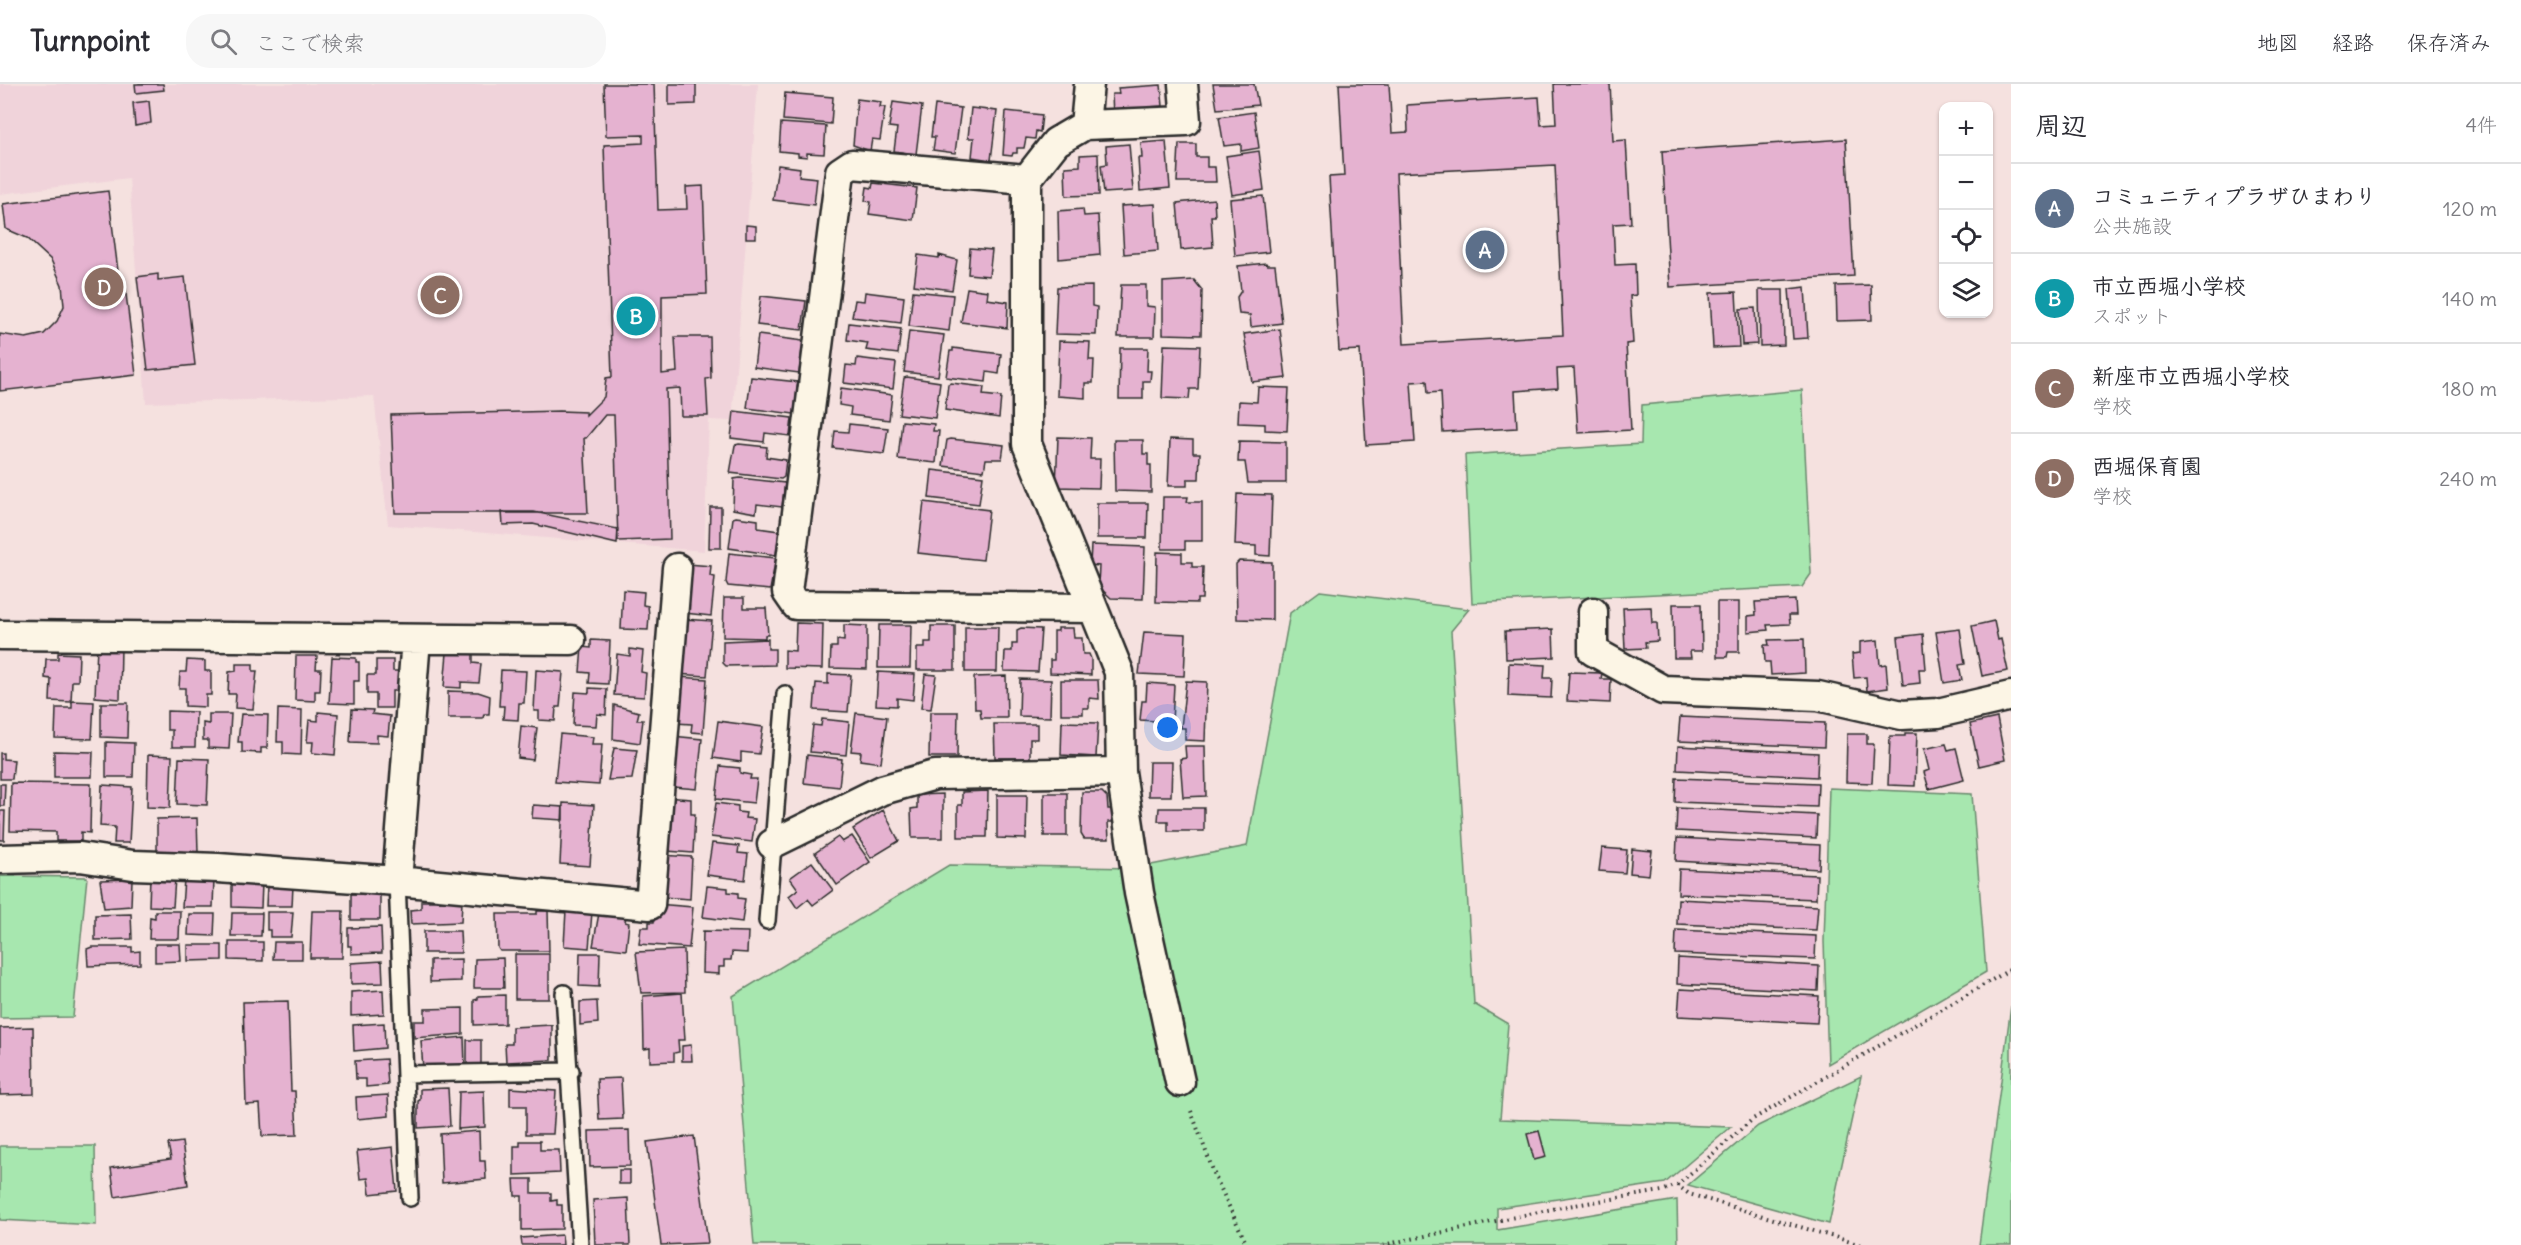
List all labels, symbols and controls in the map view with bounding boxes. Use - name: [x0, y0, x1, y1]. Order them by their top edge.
- search box: [186, 14, 606, 68]
- text: Turnpoint: [30, 23, 150, 59]
- icon: search: [207, 25, 240, 58]
- text: ここで検索: [255, 29, 365, 57]
- text: 地図: [2257, 29, 2299, 56]
- text: 経路: [2332, 29, 2374, 56]
- text: 保存済み: [2407, 29, 2491, 56]
- map controls: [1939, 102, 1993, 318]
- button: +: [1939, 102, 1993, 156]
- text: 周辺: [2035, 109, 2087, 142]
- text: 4件: [2465, 112, 2497, 137]
- button: −: [1939, 156, 1993, 210]
- text: コミュニティプラザひまわり: [2092, 182, 2377, 210]
- text: A: [2048, 196, 2061, 221]
- text: 120 m: [2443, 196, 2497, 221]
- button: locate: [1939, 210, 1993, 264]
- text: 公共施設: [2092, 213, 2172, 238]
- pin: A: [1466, 228, 1504, 272]
- pin: D: [84, 264, 124, 310]
- button: layers: [1939, 264, 1993, 318]
- pin: C: [420, 272, 460, 318]
- text: 市立西堀小学校: [2092, 272, 2246, 300]
- text: B: [2048, 286, 2061, 311]
- text: 140 m: [2442, 286, 2497, 311]
- pin: B: [616, 294, 656, 338]
- text: スポット: [2092, 303, 2172, 328]
- text: 新座市立西堀小学校: [2092, 362, 2290, 390]
- text: C: [2048, 376, 2061, 401]
- text: 180 m: [2442, 376, 2497, 401]
- text: 学校: [2092, 393, 2132, 418]
- text: 西堀保育園: [2092, 452, 2202, 480]
- text: D: [2047, 466, 2062, 491]
- text: 240 m: [2439, 466, 2497, 491]
- text: 学校: [2092, 483, 2132, 508]
- your location: [1153, 713, 1182, 742]

